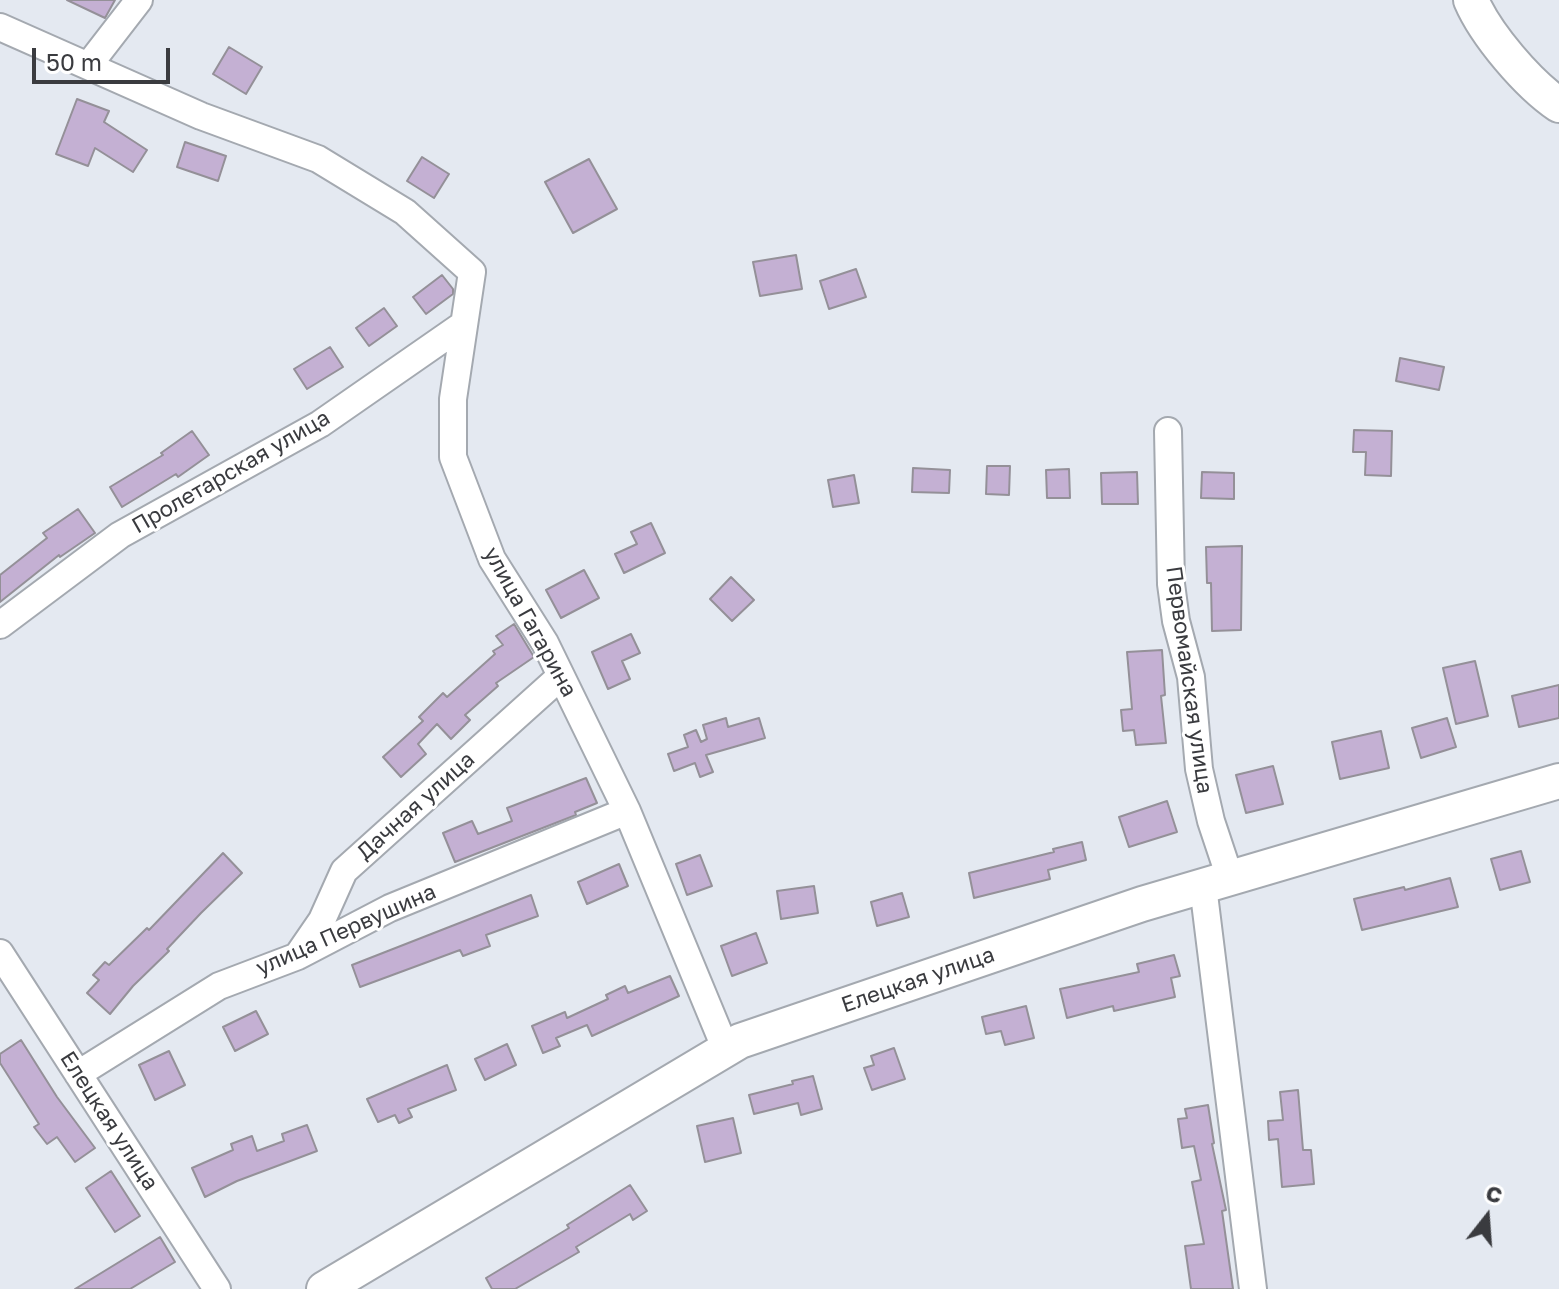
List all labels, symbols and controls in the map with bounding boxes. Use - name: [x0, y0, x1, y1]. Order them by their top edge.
- scale bar: [36, 32, 174, 82]
- text: 50 m: [46, 47, 102, 76]
- street label: Пролетарская улица: [127, 405, 335, 539]
- street label: улица Гагарина: [478, 542, 582, 702]
- street label: Первомайская улица: [1160, 565, 1218, 795]
- street label: Дачная улица: [352, 746, 480, 866]
- street label: улица Первушина: [252, 878, 440, 982]
- street label: Елецкая улица: [838, 941, 998, 1019]
- street label: Елецкая улица: [54, 1047, 164, 1195]
- north arrow: [1447, 1177, 1527, 1257]
- text: С: [1483, 1178, 1506, 1209]

